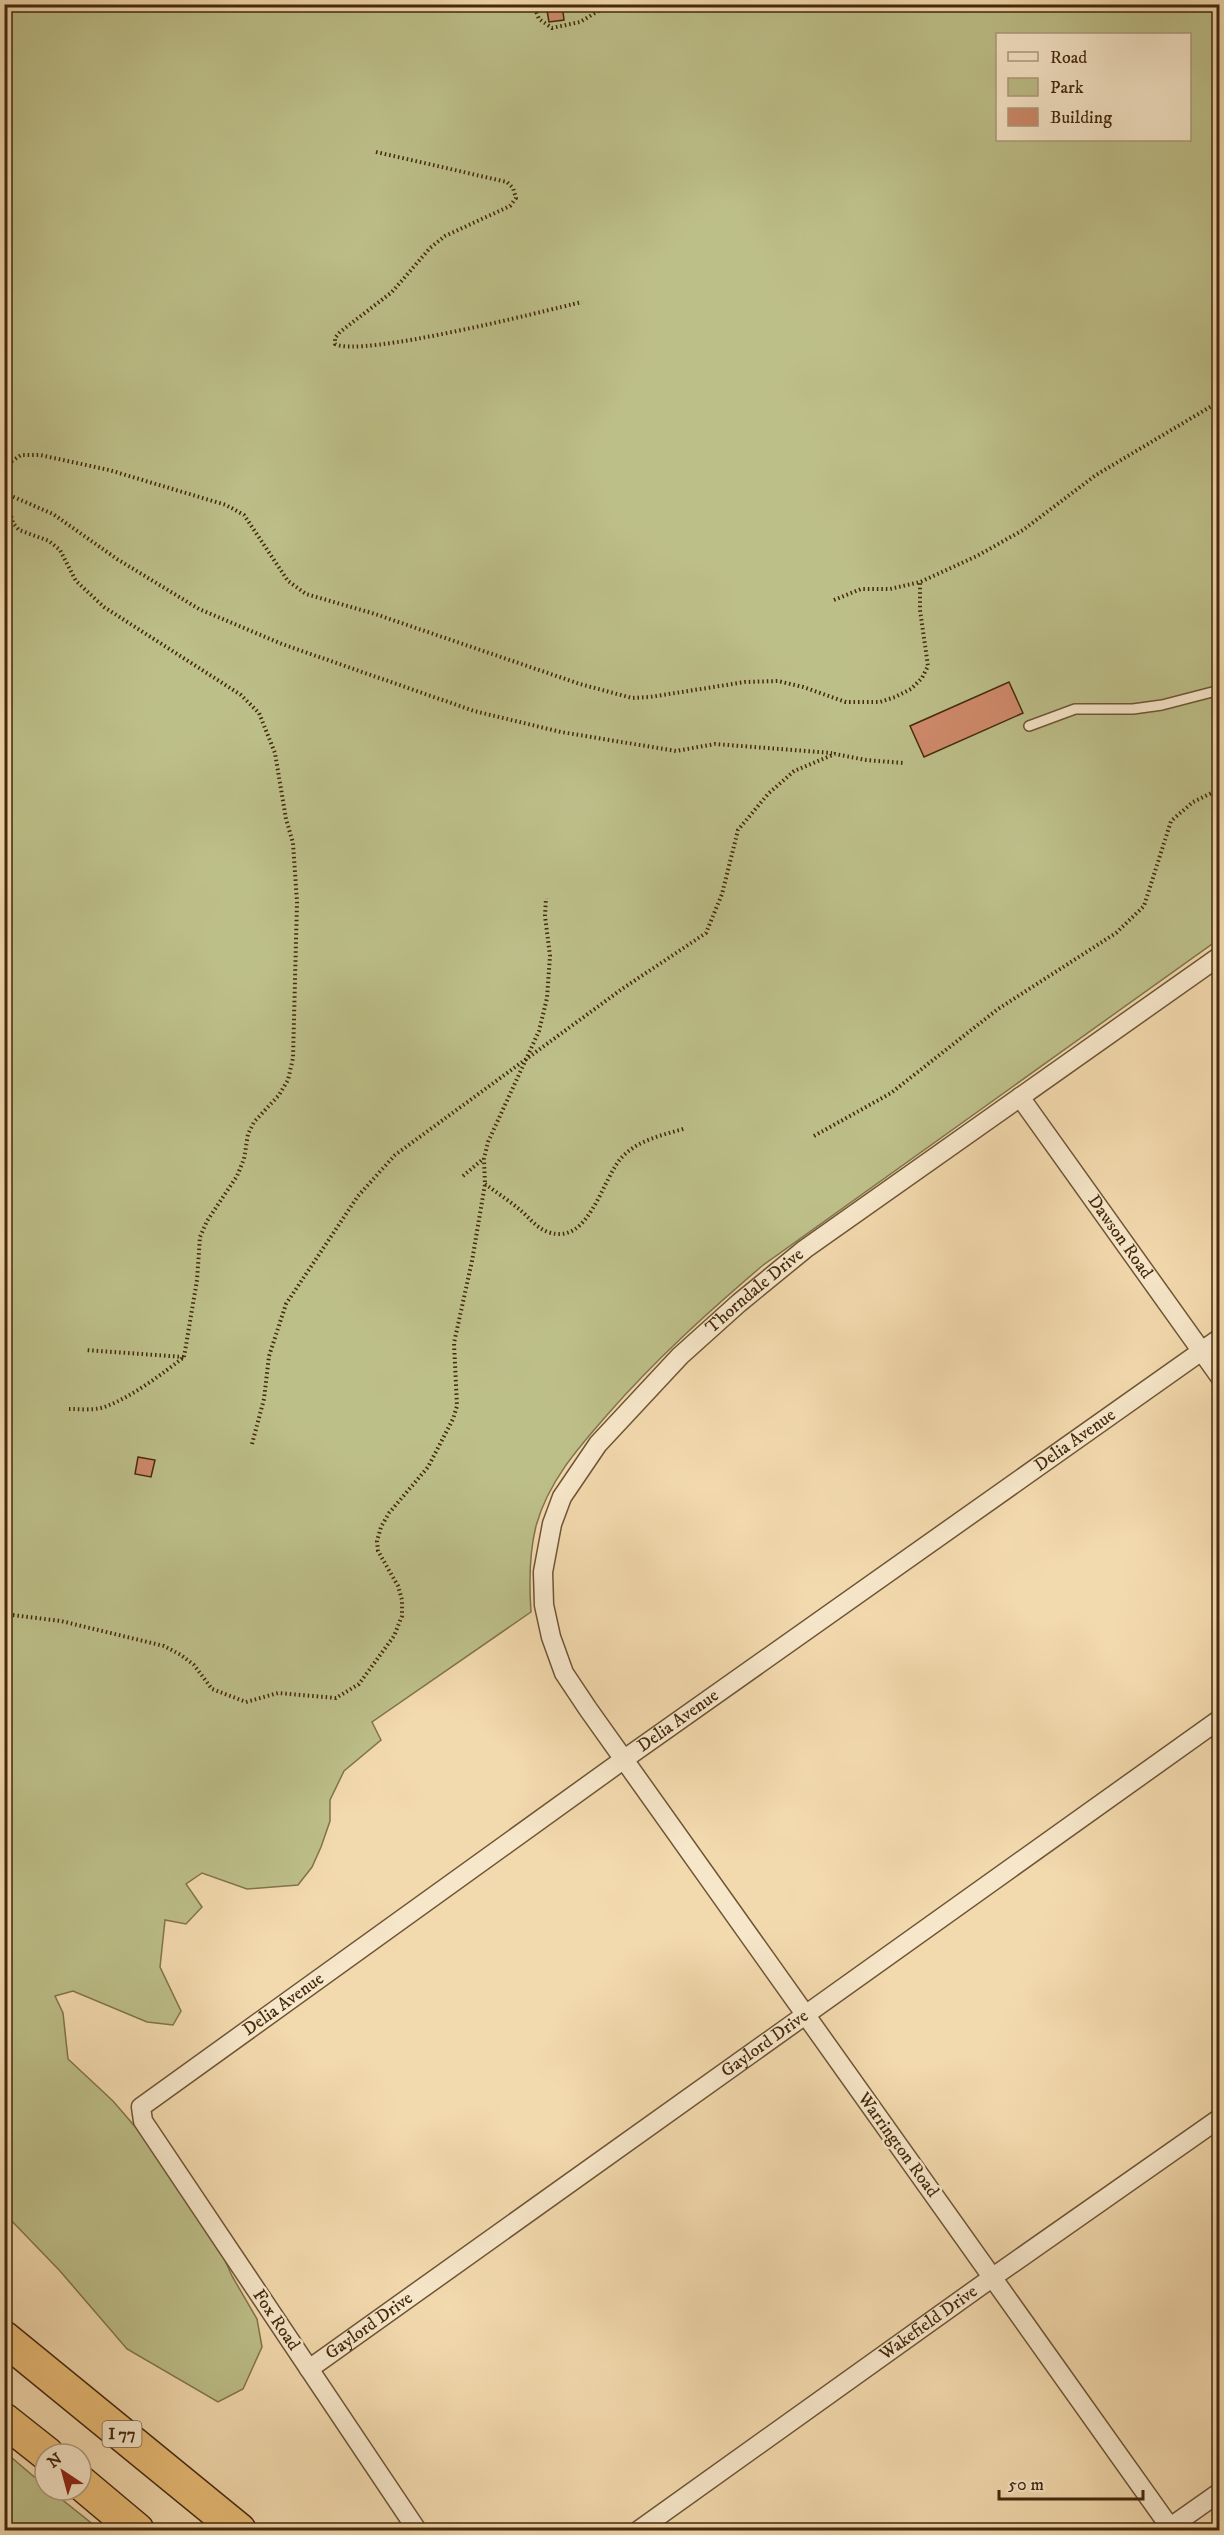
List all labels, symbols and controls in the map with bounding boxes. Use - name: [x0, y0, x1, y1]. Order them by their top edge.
- legend: [996, 33, 1191, 141]
- text: Road: [1050, 47, 1087, 69]
- text: Park: [1050, 77, 1084, 99]
- text: Building: [1050, 107, 1112, 129]
- street label: Dawson Road: [1083, 1191, 1157, 1283]
- street label: Thorndale Drive: [701, 1244, 808, 1338]
- street label: Delia Avenue: [1030, 1404, 1120, 1477]
- street label: Delia Avenue: [633, 1685, 723, 1757]
- street label: Delia Avenue: [239, 1968, 328, 2041]
- street label: Gaylord Drive: [717, 2005, 813, 2082]
- street label: Warrington Road: [852, 2087, 943, 2202]
- street label: Wakefield Drive: [875, 2281, 982, 2366]
- street label: Fox Road: [248, 2285, 304, 2355]
- street label: Gaylord Drive: [321, 2287, 417, 2365]
- road number: I 77: [102, 2421, 142, 2447]
- north arrow: [33, 2442, 93, 2502]
- text: N: [44, 2449, 66, 2473]
- scale bar: [999, 2463, 1143, 2501]
- text: 50 m: [1008, 2474, 1044, 2496]

